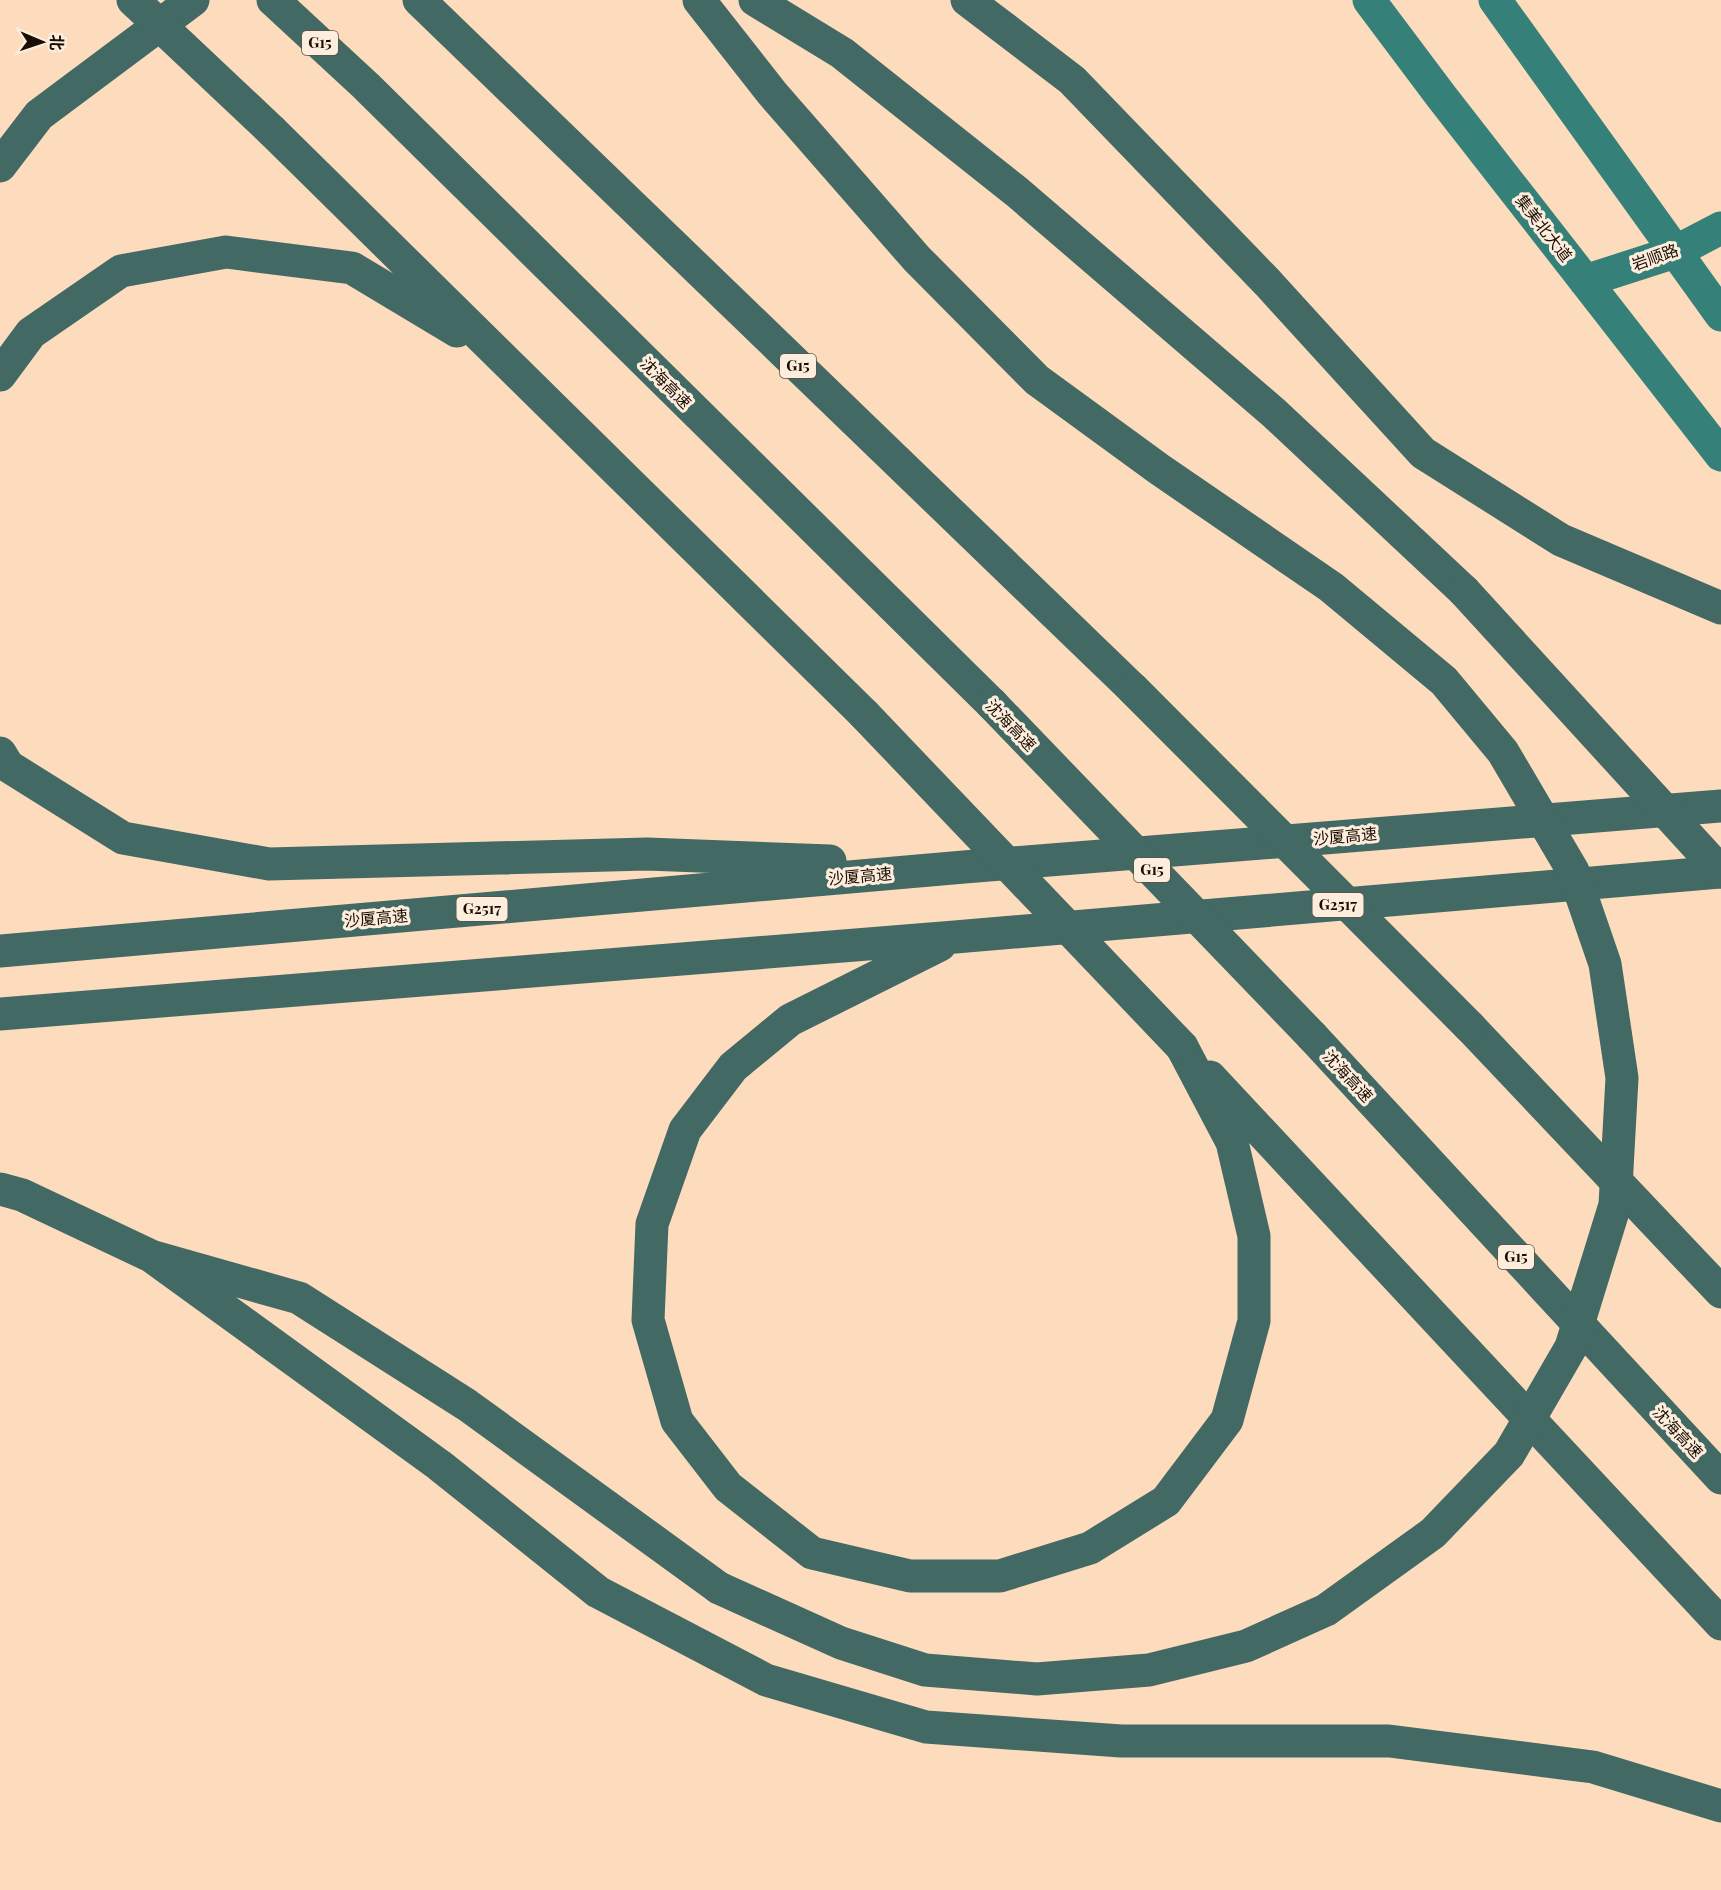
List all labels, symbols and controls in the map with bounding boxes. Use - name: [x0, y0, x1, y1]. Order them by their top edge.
- north arrow: [12, 12, 72, 72]
- road number: G15: [302, 31, 338, 55]
- text: 北: [47, 34, 68, 51]
- street label: 集美北大道: [1511, 190, 1577, 266]
- street label: 岩顺路: [1629, 238, 1681, 275]
- street label: 沈海高速: [636, 353, 696, 413]
- road number: G15: [780, 354, 816, 378]
- street label: 沈海高速: [982, 694, 1041, 755]
- street label: 沙厦高速: [1312, 822, 1378, 849]
- road number: G15: [1134, 858, 1170, 882]
- street label: 沙厦高速: [827, 862, 893, 889]
- road number: G2517: [1312, 893, 1364, 917]
- road number: G2517: [456, 897, 508, 921]
- street label: 沙厦高速: [343, 904, 409, 931]
- street label: 沈海高速: [1319, 1045, 1378, 1106]
- road number: G15: [1498, 1245, 1534, 1269]
- street label: 沈海高速: [1649, 1401, 1708, 1462]

